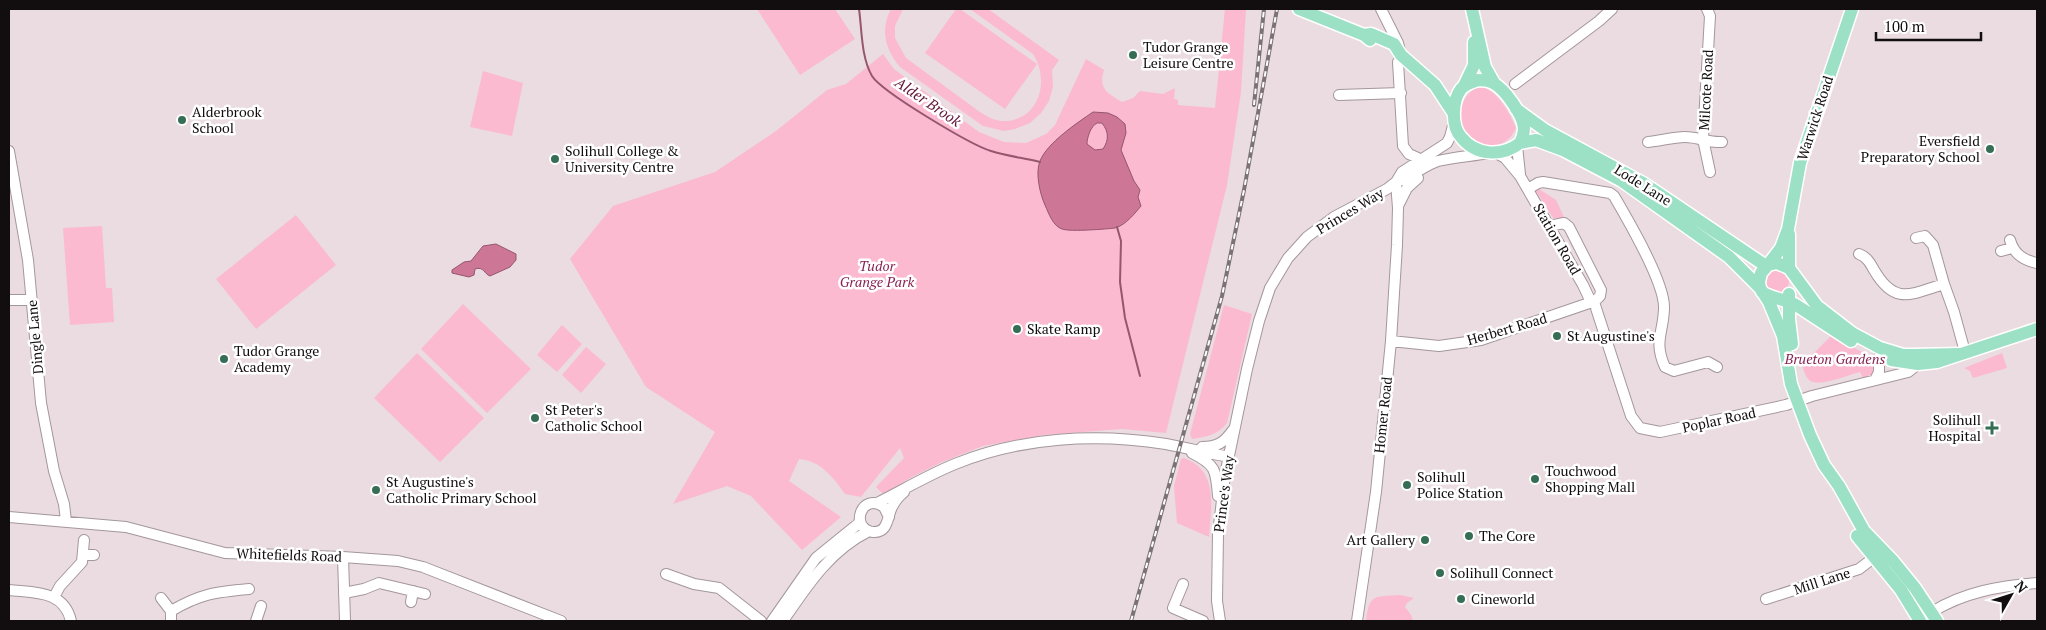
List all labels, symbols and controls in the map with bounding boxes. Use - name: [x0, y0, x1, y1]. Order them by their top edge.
- scale bar: [1876, 10, 1981, 42]
- text: 100 m: [1884, 16, 1925, 36]
- place label: Tudor Grange Leisure Centre: [1143, 37, 1234, 72]
- marker: Tudor Grange Leisure Centre: [1127, 49, 1139, 61]
- street label: Milcote Road: [1694, 49, 1717, 131]
- water label: Alder Brook: [891, 71, 966, 131]
- street label: Warwick Road: [1792, 73, 1837, 162]
- place label: Alderbrook School: [192, 102, 262, 137]
- marker: Alderbrook School: [176, 114, 188, 126]
- place label: Eversfield Preparatory School: [1861, 131, 1980, 166]
- place label: Solihull College & University Centre: [565, 141, 679, 176]
- marker: Eversfield Preparatory School: [1984, 143, 1996, 155]
- marker: Solihull College & University Centre: [549, 153, 561, 165]
- street label: Lode Lane: [1611, 160, 1675, 210]
- street label: Princes Way: [1313, 183, 1388, 238]
- street label: Station Road: [1529, 199, 1586, 278]
- park label: Tudor Grange Park: [840, 256, 914, 291]
- street label: Dingle Lane: [22, 299, 47, 375]
- street label: Herbert Road: [1465, 308, 1549, 349]
- place label: Skate Ramp: [1027, 319, 1101, 338]
- marker: Skate Ramp: [1011, 323, 1023, 335]
- place label: St Augustine's: [1567, 326, 1655, 345]
- marker: St Augustine's: [1551, 330, 1563, 342]
- place label: Tudor Grange Academy: [234, 341, 319, 376]
- park label: Brueton Gardens: [1784, 349, 1885, 368]
- marker: Tudor Grange Academy: [218, 353, 230, 365]
- street label: Homer Road: [1369, 375, 1396, 454]
- place label: St Peter's Catholic School: [545, 400, 643, 435]
- street label: Poplar Road: [1680, 402, 1758, 437]
- place label: Solihull Hospital: [1928, 410, 1981, 445]
- marker: St Peter's Catholic School: [529, 412, 541, 424]
- marker: Solihull Hospital: [1985, 421, 1999, 435]
- street label: Prince's Way: [1209, 453, 1238, 534]
- place label: Touchwood Shopping Mall: [1545, 461, 1635, 496]
- place label: Solihull Police Station: [1417, 467, 1504, 502]
- place label: St Augustine's Catholic Primary School: [386, 472, 537, 507]
- marker: Touchwood Shopping Mall: [1529, 473, 1541, 485]
- marker: Solihull Police Station: [1401, 479, 1413, 491]
- marker: St Augustine's Catholic Primary School: [370, 484, 382, 496]
- place label: The Core: [1479, 526, 1535, 545]
- place label: Art Gallery: [1347, 530, 1416, 549]
- marker: The Core: [1463, 530, 1475, 542]
- marker: Art Gallery: [1419, 534, 1431, 546]
- street label: Whitefields Road: [236, 543, 342, 566]
- street label: Mill Lane: [1791, 562, 1853, 599]
- place label: Solihull Connect: [1450, 563, 1554, 582]
- marker: Solihull Connect: [1434, 567, 1446, 579]
- north arrow: [1986, 570, 2036, 620]
- text: N: [2011, 576, 2032, 597]
- place label: Cineworld: [1471, 589, 1535, 608]
- marker: Cineworld: [1455, 593, 1467, 605]

